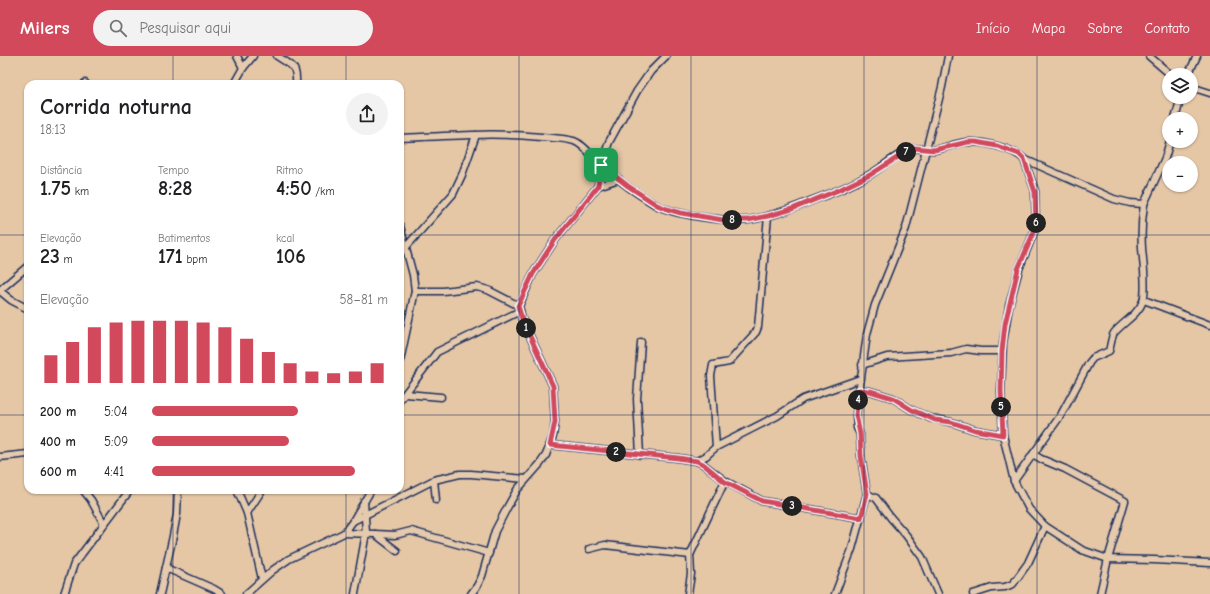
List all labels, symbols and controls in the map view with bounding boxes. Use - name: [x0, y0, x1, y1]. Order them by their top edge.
- search box: [93, 10, 373, 46]
- text: Milers: [20, 17, 69, 39]
- icon: search: [107, 17, 129, 39]
- text: Pesquisar aqui: [139, 19, 231, 37]
- text: Início: [976, 20, 1010, 37]
- text: Mapa: [1032, 20, 1065, 37]
- text: Sobre: [1087, 20, 1122, 37]
- text: Contato: [1144, 20, 1190, 37]
- map controls: [1162, 68, 1198, 192]
- button: layers: [1162, 68, 1198, 104]
- button: share: [346, 93, 388, 135]
- text: Corrida noturna: [40, 94, 192, 120]
- button: +: [1162, 112, 1198, 148]
- text: 18:13: [40, 122, 66, 137]
- pin: 7: [896, 142, 916, 162]
- text: 7: [904, 145, 908, 158]
- pin: [584, 148, 618, 182]
- icon: arrive: [590, 154, 612, 176]
- button: −: [1162, 156, 1198, 192]
- text: Distância: [40, 164, 82, 177]
- text: Tempo: [158, 164, 189, 177]
- text: Ritmo: [276, 164, 303, 177]
- text: 1.75: [40, 177, 71, 200]
- text: 8:28: [158, 177, 193, 200]
- text: 4:50: [276, 177, 312, 200]
- text: km: [71, 185, 89, 198]
- text: /km: [312, 185, 335, 198]
- pin: 8: [722, 210, 742, 230]
- text: 8: [729, 213, 735, 226]
- pin: 6: [1026, 213, 1046, 233]
- text: 6: [1033, 216, 1039, 229]
- text: Elevação: [40, 232, 81, 245]
- text: Batimentos: [158, 232, 210, 245]
- text: kcal: [276, 232, 294, 245]
- text: 23: [40, 245, 60, 268]
- text: 171: [158, 245, 183, 268]
- text: 106: [276, 245, 306, 268]
- text: m: [60, 253, 73, 266]
- text: bpm: [183, 253, 207, 266]
- text: Elevação: [40, 292, 89, 307]
- text: 58–81 m: [340, 292, 388, 307]
- pin: 1: [516, 318, 536, 338]
- text: 1: [524, 321, 528, 334]
- pin: 4: [848, 390, 868, 410]
- text: 4: [855, 393, 861, 406]
- pin: 5: [991, 397, 1011, 417]
- text: 5: [998, 400, 1004, 413]
- text: 200 m: [40, 404, 76, 419]
- text: 5:04: [104, 404, 128, 419]
- text: 400 m: [40, 434, 76, 449]
- text: 5:09: [104, 434, 128, 449]
- pin: 2: [606, 442, 626, 462]
- text: 2: [613, 445, 619, 458]
- text: 600 m: [40, 464, 77, 479]
- text: 4:41: [104, 464, 124, 479]
- pin: 3: [782, 496, 802, 516]
- text: 3: [789, 499, 795, 512]

